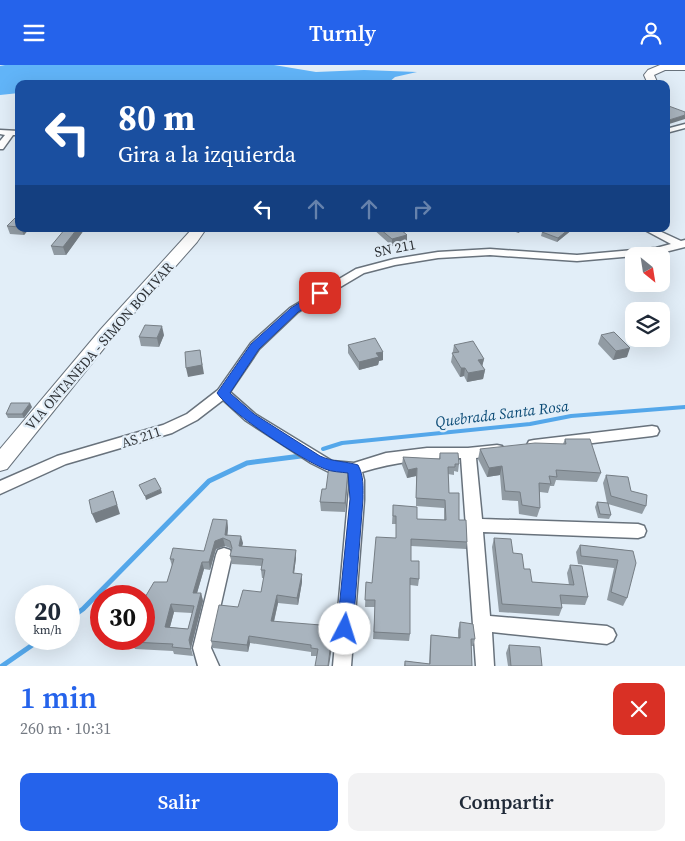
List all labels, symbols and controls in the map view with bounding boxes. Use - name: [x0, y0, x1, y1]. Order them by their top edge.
- text: Turnly: [309, 18, 376, 48]
- icon: menu: [20, 19, 48, 47]
- icon: person: [637, 19, 665, 47]
- text: 80 m: [118, 94, 195, 142]
- icon: left: [35, 100, 100, 165]
- text: Gira a la izquierda: [118, 139, 296, 169]
- icon: left: [249, 195, 277, 223]
- icon: ahead: [302, 195, 330, 223]
- icon: ahead: [355, 195, 383, 223]
- icon: right: [408, 195, 436, 223]
- street label: SN 211: [373, 234, 417, 262]
- north arrow: [625, 247, 670, 293]
- map controls: [625, 247, 670, 347]
- street label: VIA ONTANEDA - SIMON BOLIVAR: [20, 258, 178, 434]
- pin: [299, 272, 341, 314]
- icon: arrive: [306, 279, 334, 307]
- button: layers: [625, 302, 670, 347]
- water label: Quebrada Santa Rosa: [434, 395, 570, 432]
- street label: AS 211: [119, 421, 163, 453]
- speed limit sign: 30: [90, 585, 155, 650]
- text: 20: [34, 594, 61, 628]
- position arrow: [318, 602, 370, 654]
- text: km/h: [33, 622, 62, 638]
- text: 1 min: [20, 677, 97, 718]
- button: close: [613, 683, 665, 735]
- text: 260 m · 10:31: [20, 717, 111, 739]
- button: Salir: [20, 773, 338, 831]
- button: Compartir: [348, 773, 665, 831]

